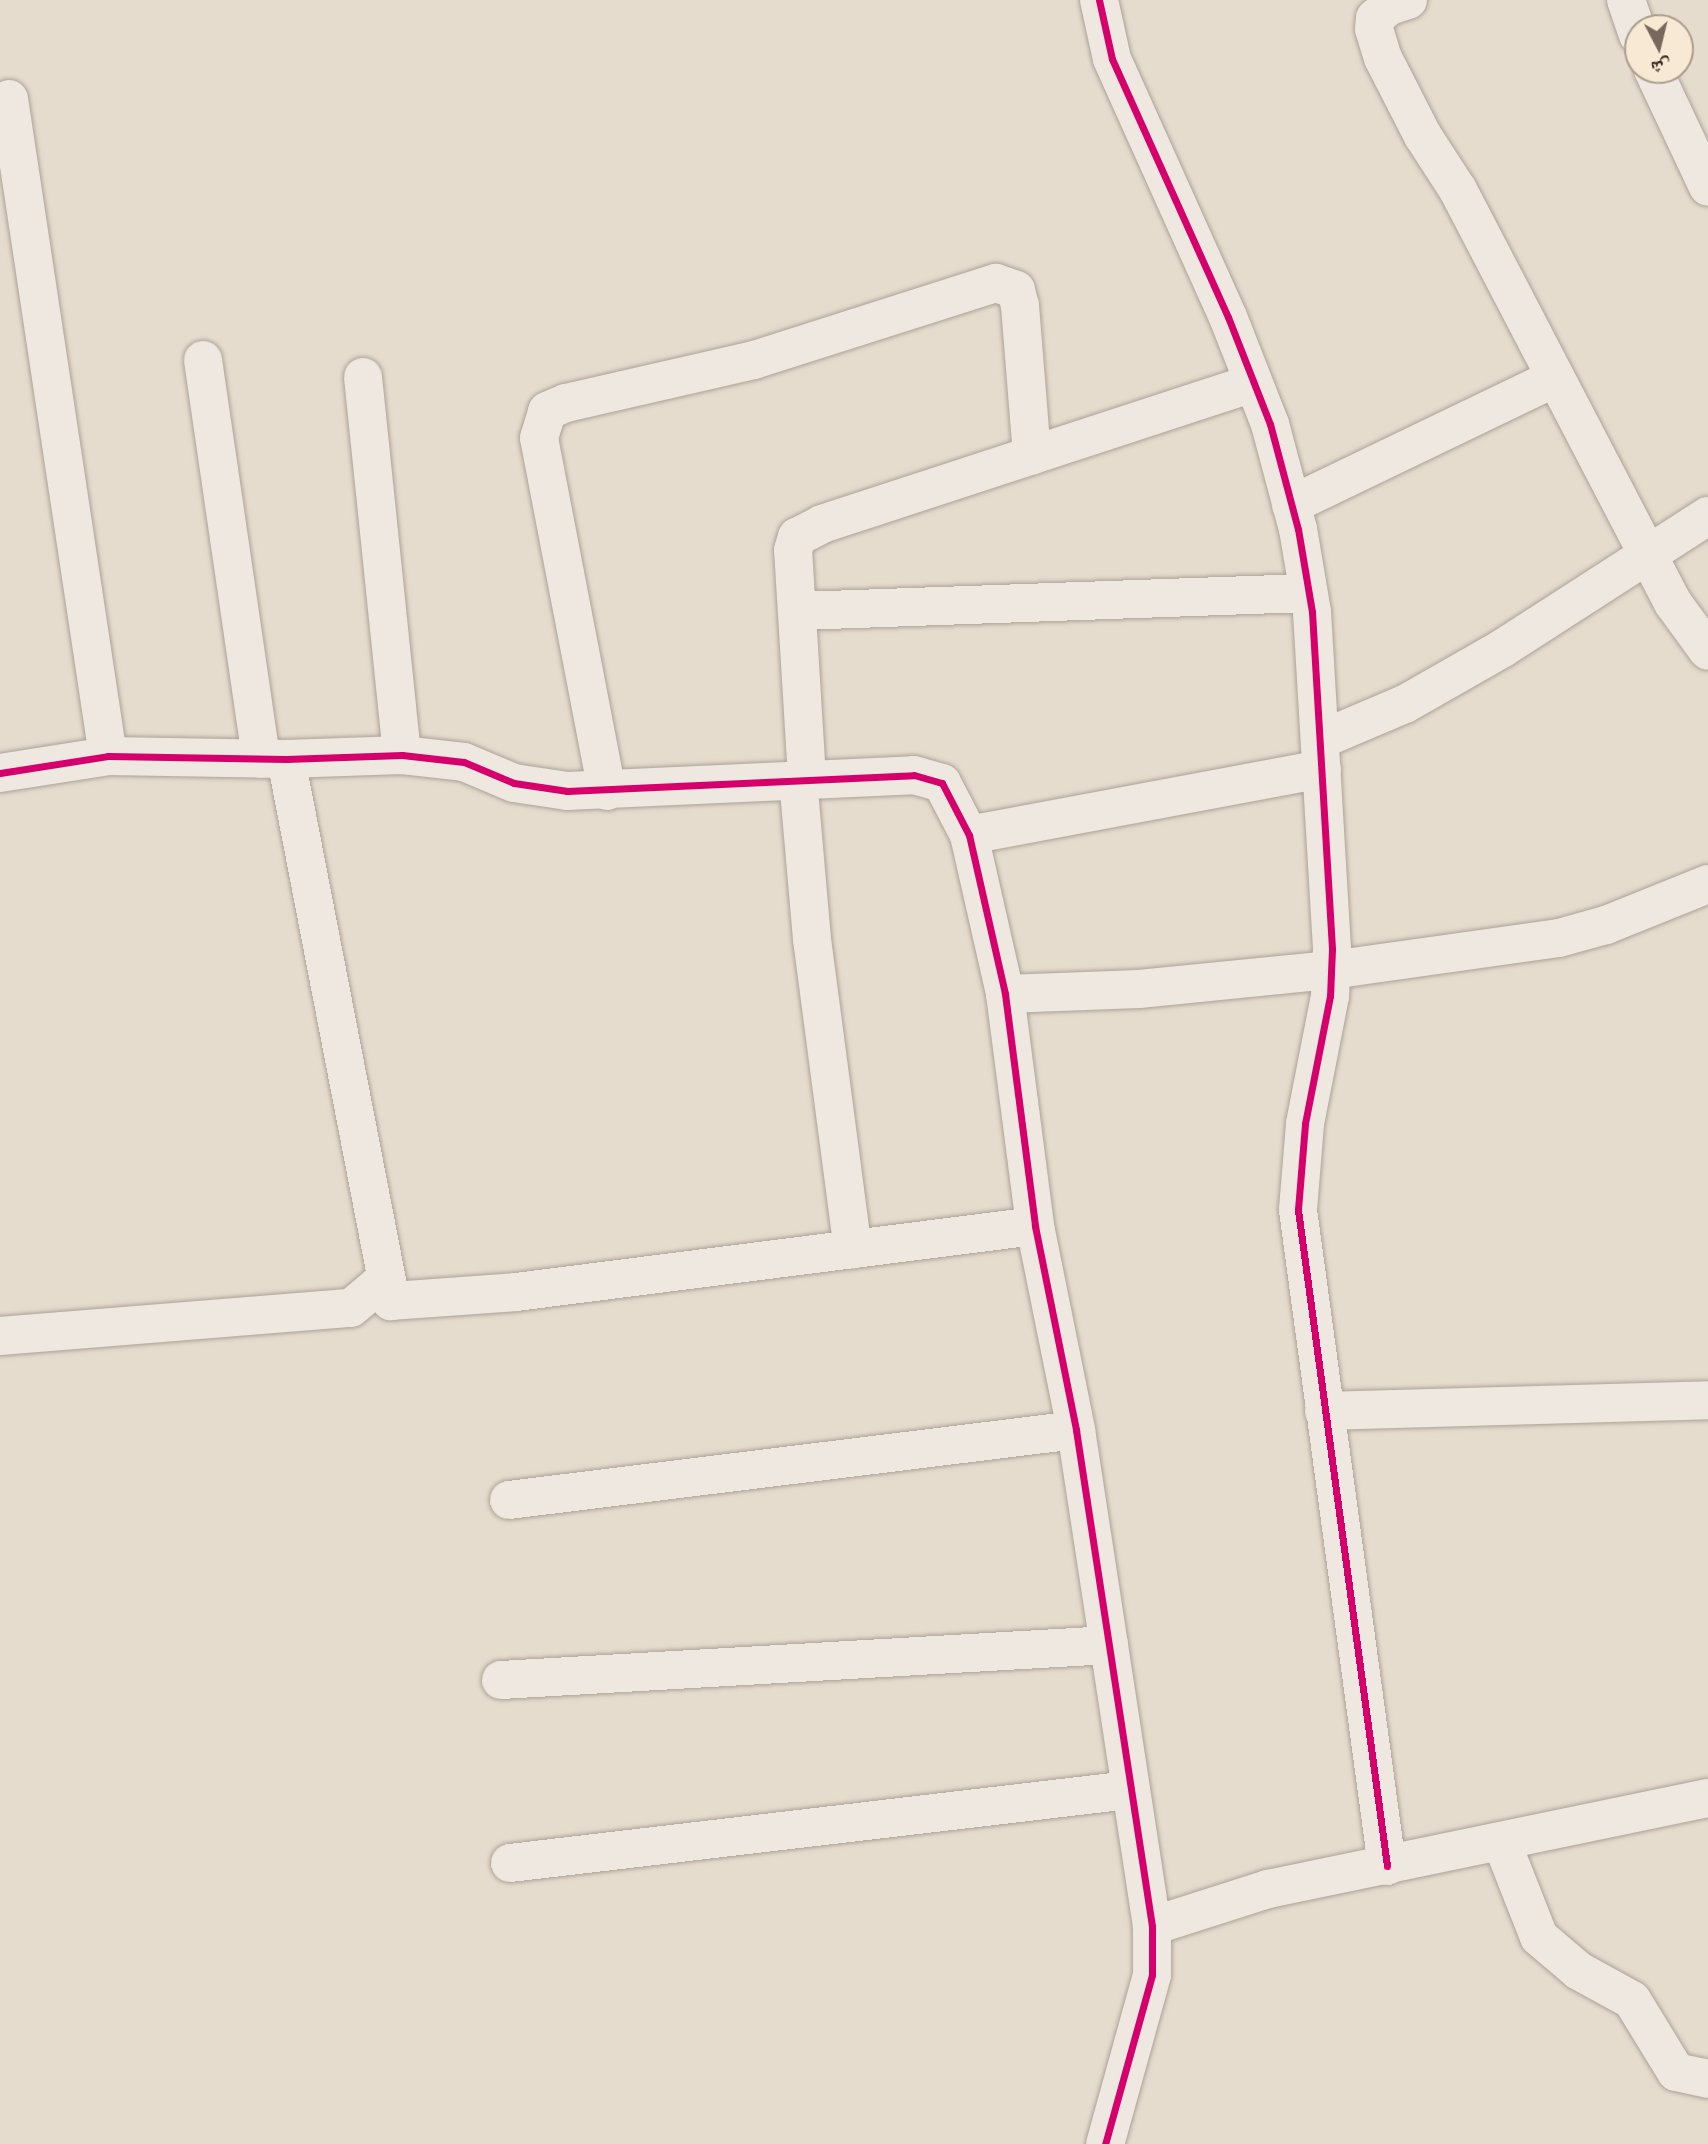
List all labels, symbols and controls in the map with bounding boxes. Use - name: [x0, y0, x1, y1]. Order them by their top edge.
- north arrow: [1624, 14, 1694, 84]
- text: ش: [1650, 55, 1673, 82]

